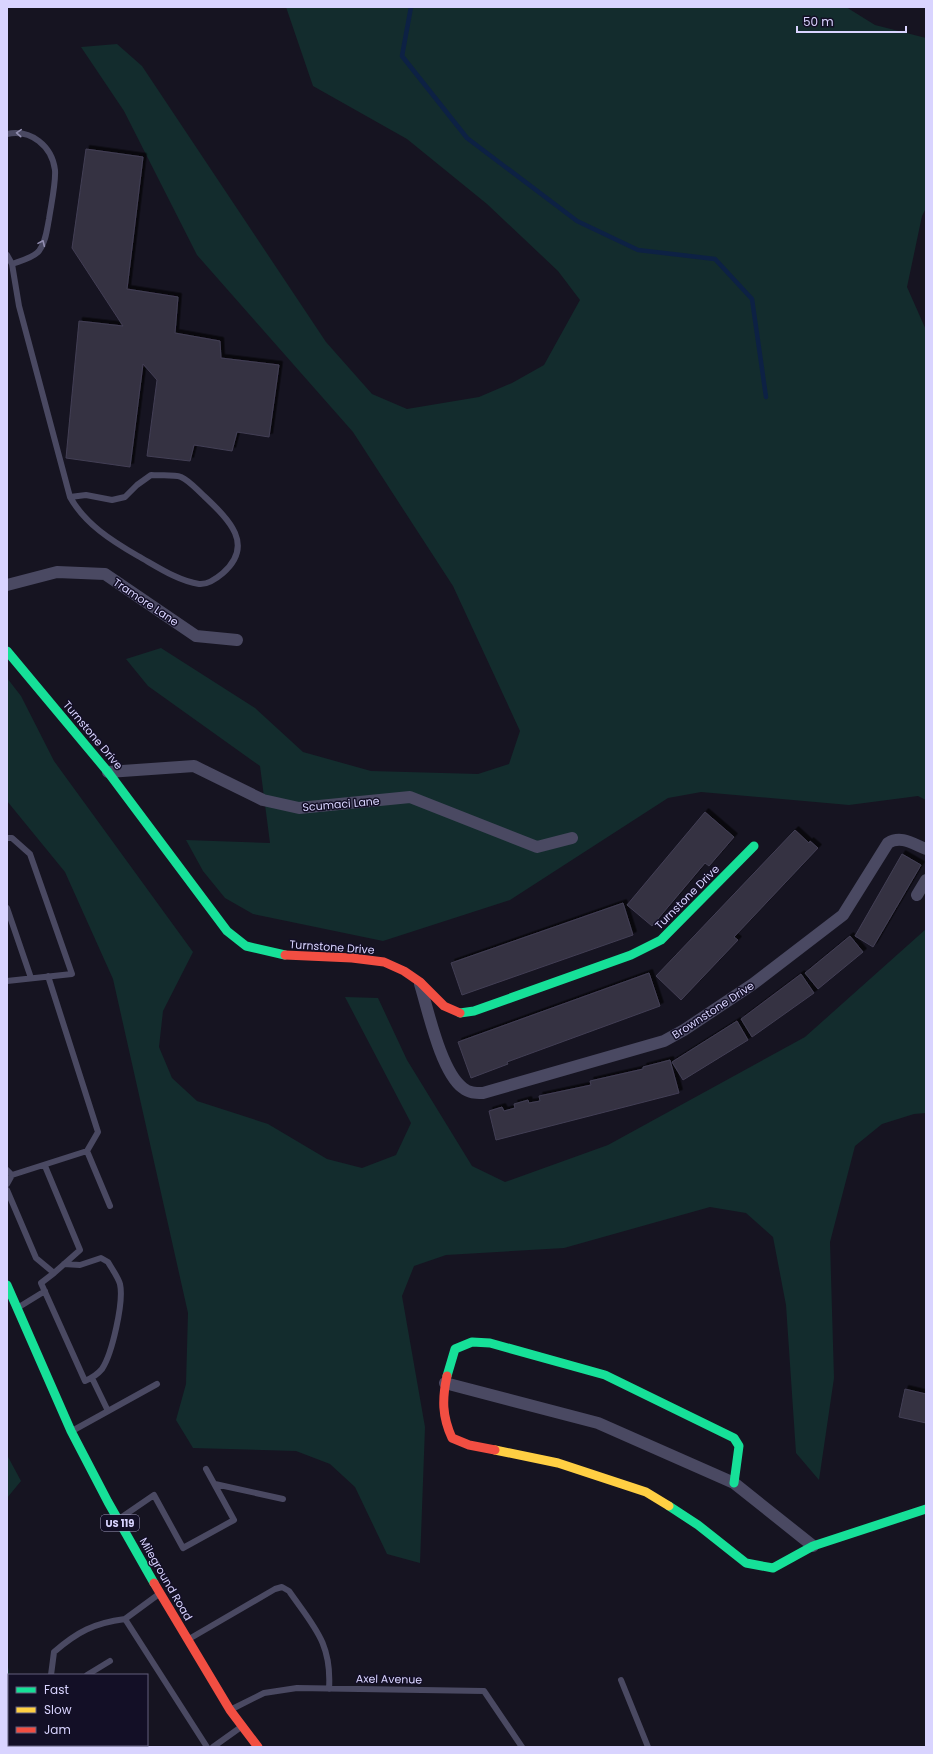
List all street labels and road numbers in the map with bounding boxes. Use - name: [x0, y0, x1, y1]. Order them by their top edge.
- street label: Tramore Lane: [110, 574, 182, 630]
- street label: Turnstone Drive: [59, 697, 127, 773]
- street label: Scumaci Lane: [302, 793, 380, 815]
- street label: Turnstone Drive: [651, 861, 723, 933]
- street label: Turnstone Drive: [289, 936, 375, 958]
- street label: Brownstone Drive: [669, 977, 757, 1043]
- road number: US 119: [101, 1515, 139, 1531]
- street label: Mileground Road: [136, 1535, 196, 1623]
- street label: Axel Avenue: [356, 1670, 423, 1688]

